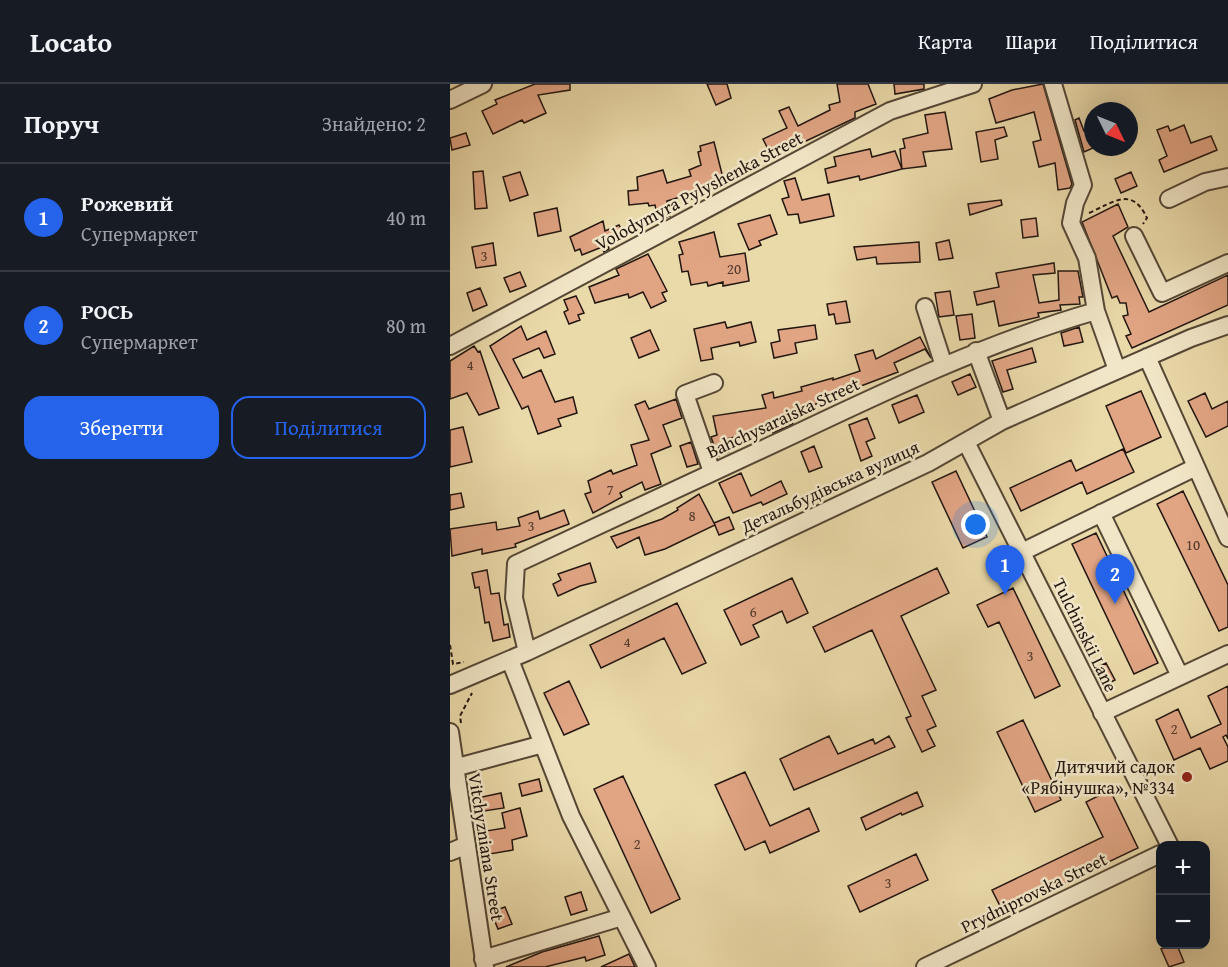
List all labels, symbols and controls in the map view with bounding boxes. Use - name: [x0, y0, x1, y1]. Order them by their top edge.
- text: Locato: [30, 21, 112, 62]
- text: Карта: [918, 26, 972, 57]
- text: Шари: [1005, 26, 1057, 57]
- text: Поділитися: [1090, 26, 1198, 57]
- north arrow: [1084, 102, 1138, 156]
- text: Поруч: [24, 104, 99, 143]
- text: Знайдено: 2: [322, 109, 426, 138]
- street label: Volodymyra Pylyshenka Street: [590, 124, 808, 257]
- text: Рожевий: [81, 187, 173, 219]
- text: 1: [38, 203, 49, 232]
- text: 40 m: [386, 203, 426, 232]
- text: Супермаркет: [81, 219, 198, 248]
- house number: 3: [480, 245, 488, 266]
- house number: 20: [727, 258, 741, 279]
- text: РОСЬ: [81, 295, 133, 327]
- text: 2: [38, 311, 49, 340]
- text: 80 m: [386, 311, 426, 340]
- text: Супермаркет: [81, 327, 198, 356]
- house number: 4: [466, 354, 474, 375]
- street label: Bahchysaraiska Street: [702, 370, 864, 465]
- button: Зберегти: [24, 396, 219, 459]
- button: Поділитися: [231, 396, 426, 459]
- street label: Детальбудівська вулиця: [735, 433, 923, 540]
- house number: 7: [606, 479, 614, 500]
- house number: 8: [688, 505, 696, 526]
- your location: [961, 510, 990, 539]
- house number: 3: [527, 515, 535, 536]
- house number: 10: [1186, 534, 1200, 555]
- pin: 1: [986, 546, 1024, 595]
- pin: 2: [1096, 554, 1134, 604]
- street label: Tulchinskii Lane: [1046, 573, 1125, 696]
- house number: 6: [749, 601, 757, 622]
- house number: 4: [623, 631, 631, 652]
- house number: 3: [1026, 645, 1034, 666]
- house number: 2: [1170, 718, 1178, 739]
- place label: Дитячий садок «Рябінушка», №334: [1022, 753, 1176, 801]
- marker: Дитячий садок «Рябінушка», №334: [1180, 770, 1194, 784]
- street label: Vitchyzniana Street: [461, 771, 512, 924]
- house number: 2: [633, 833, 641, 854]
- map controls: [1156, 841, 1210, 949]
- button: +: [1156, 841, 1210, 895]
- street label: Prydniprovska Street: [956, 845, 1112, 940]
- house number: 3: [884, 872, 892, 893]
- button: −: [1156, 895, 1210, 949]

